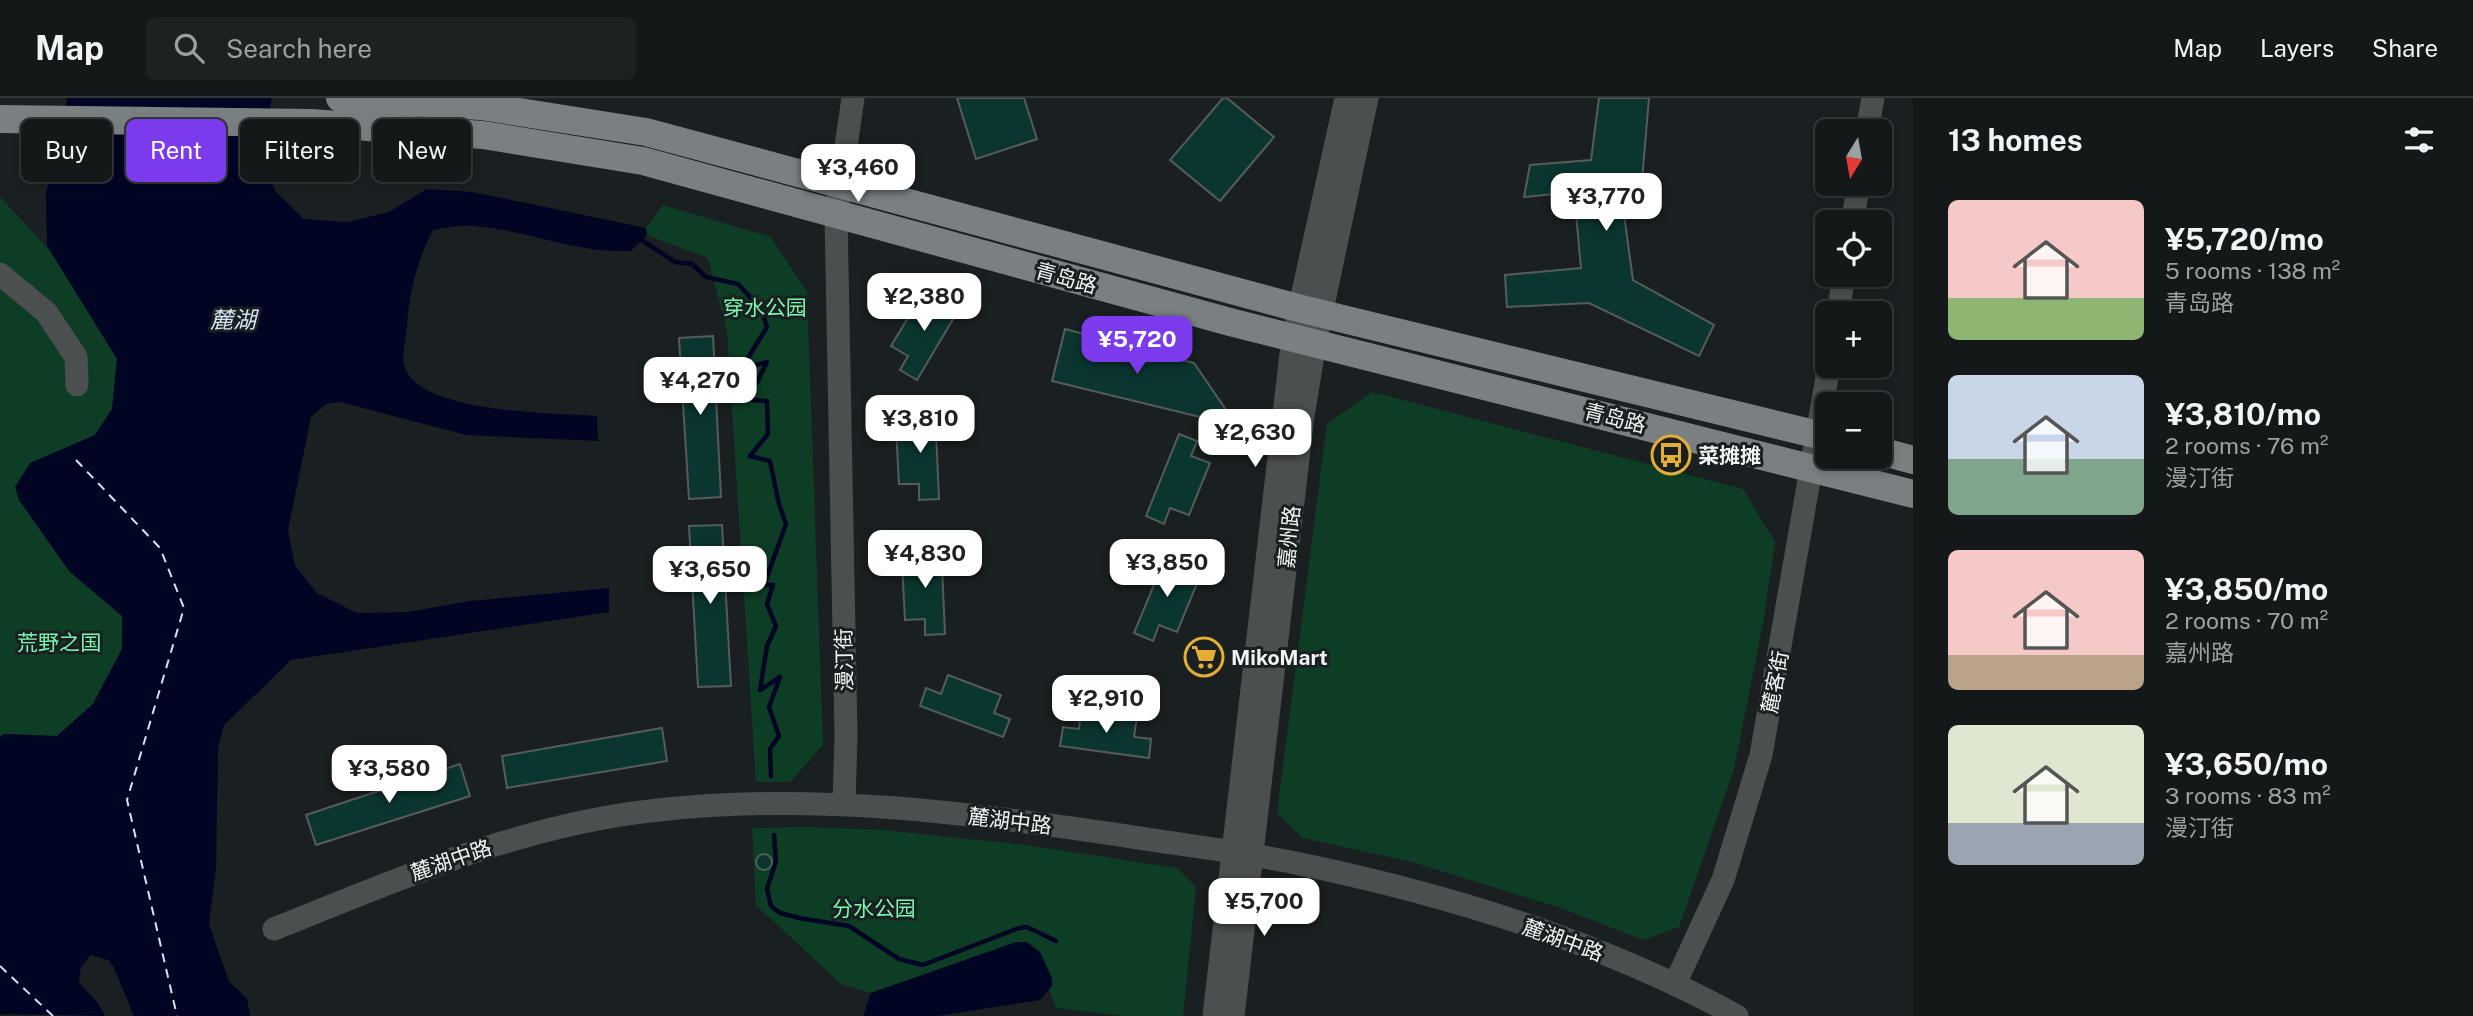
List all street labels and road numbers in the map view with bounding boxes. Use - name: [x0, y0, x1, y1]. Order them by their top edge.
- street label: 青岛路: [1032, 258, 1100, 298]
- street label: 青岛路: [1581, 398, 1649, 438]
- street label: 嘉州路: [1273, 504, 1305, 570]
- street label: 漫汀街: [831, 628, 857, 692]
- street label: 麓客街: [1757, 649, 1793, 715]
- street label: 麓湖中路: [967, 803, 1053, 839]
- street label: 麓湖中路: [407, 835, 495, 885]
- street label: 麓湖中路: [1519, 914, 1607, 966]

